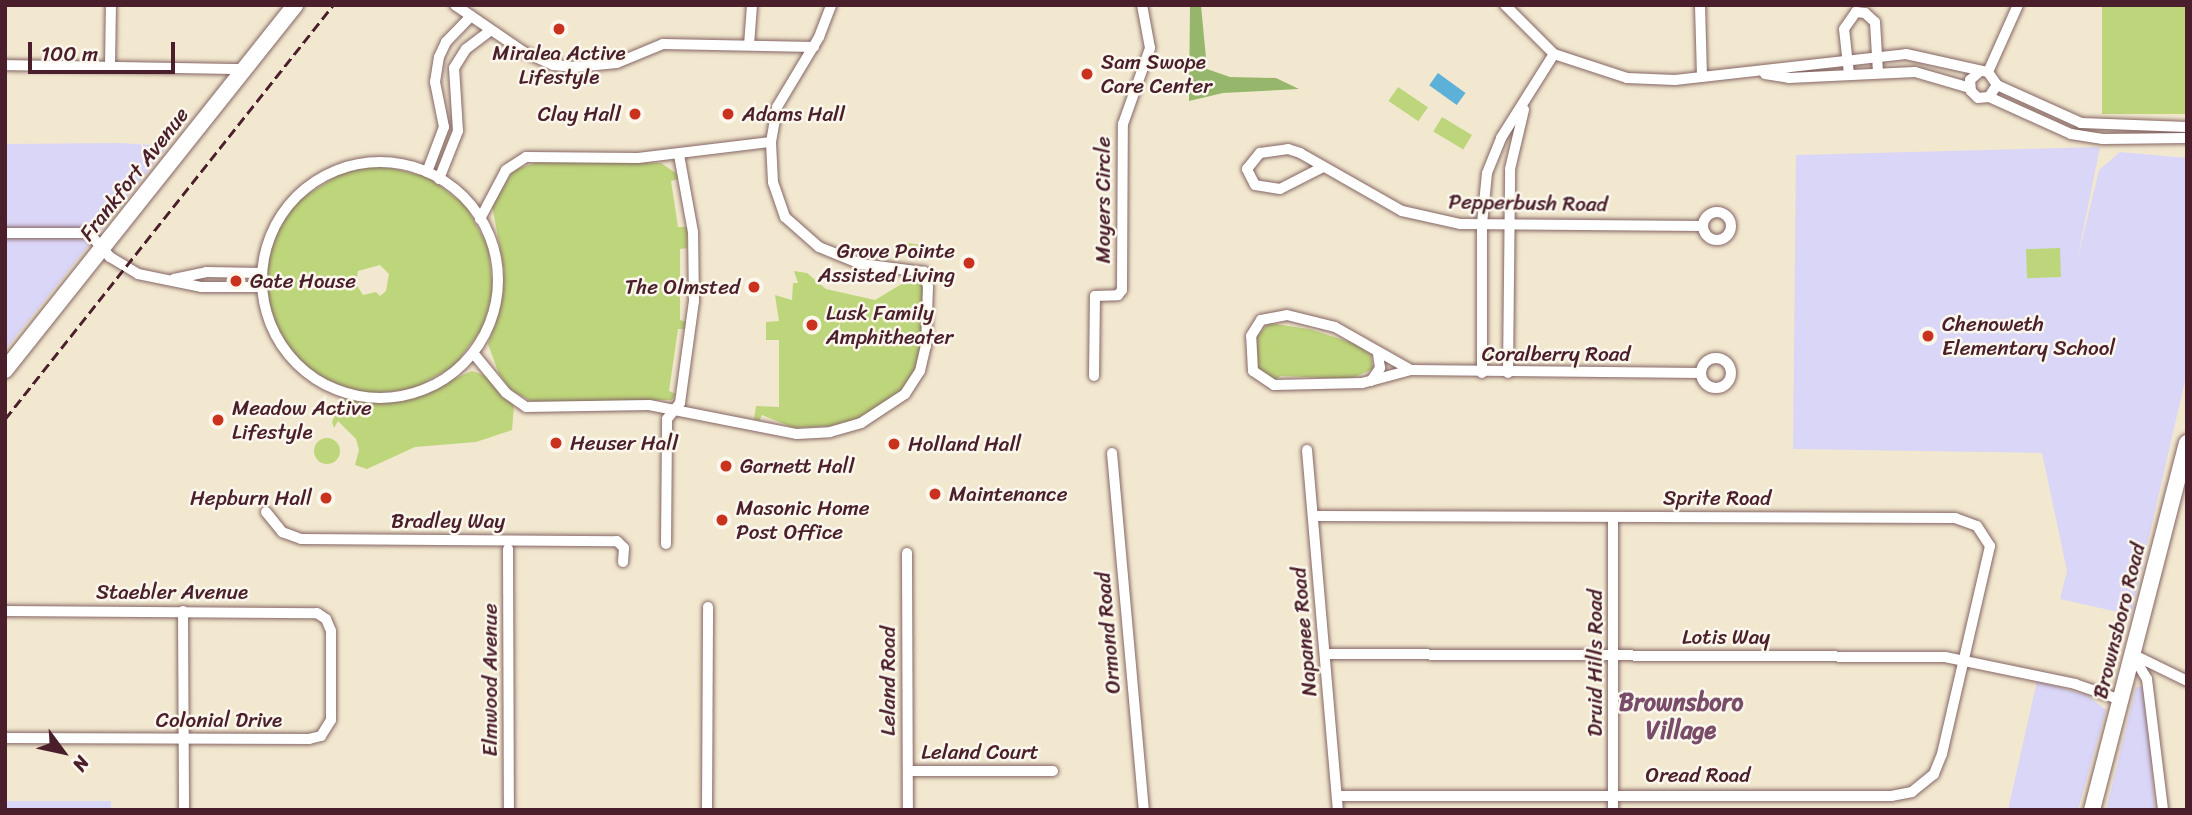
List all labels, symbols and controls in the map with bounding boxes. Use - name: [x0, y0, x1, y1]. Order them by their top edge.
- marker: Miralea Active Lifestyle: [551, 21, 567, 37]
- scale bar: [32, 28, 178, 72]
- text: 100 m: [41, 35, 98, 73]
- place label: Miralea Active Lifestyle: [492, 40, 626, 90]
- place label: Sam Swope Care Center: [1101, 49, 1213, 99]
- marker: Sam Swope Care Center: [1079, 66, 1095, 82]
- place label: Clay Hall: [538, 101, 621, 127]
- place label: Adams Hall: [742, 101, 845, 127]
- street label: Frankfort Avenue: [74, 102, 194, 246]
- marker: Clay Hall: [627, 106, 643, 122]
- marker: Adams Hall: [720, 106, 736, 122]
- street label: Moyers Circle: [1090, 137, 1116, 263]
- street label: Pepperbush Road: [1448, 189, 1608, 217]
- place label: Grove Pointe Assisted Living: [818, 238, 955, 288]
- marker: Grove Pointe Assisted Living: [961, 255, 977, 271]
- place label: Gate House: [250, 268, 356, 294]
- marker: Gate House: [228, 273, 244, 289]
- place label: The Olmsted: [626, 274, 740, 300]
- marker: The Olmsted: [746, 279, 762, 295]
- place label: Lusk Family Amphitheater: [826, 300, 953, 350]
- place label: Chenoweth Elementary School: [1942, 311, 2115, 361]
- marker: Lusk Family Amphitheater: [804, 317, 820, 333]
- marker: Chenoweth Elementary School: [1920, 328, 1936, 344]
- street label: Coralberry Road: [1482, 341, 1630, 367]
- place label: Meadow Active Lifestyle: [232, 395, 372, 445]
- marker: Meadow Active Lifestyle: [210, 412, 226, 428]
- place label: Heuser Hall: [570, 430, 678, 456]
- place label: Holland Hall: [908, 431, 1021, 457]
- marker: Heuser Hall: [548, 435, 564, 451]
- marker: Holland Hall: [886, 436, 902, 452]
- place label: Garnett Hall: [740, 453, 855, 479]
- marker: Garnett Hall: [718, 458, 734, 474]
- place label: Maintenance: [949, 481, 1068, 507]
- place label: Hepburn Hall: [190, 485, 312, 511]
- street label: Sprite Road: [1663, 485, 1771, 511]
- marker: Maintenance: [927, 486, 943, 502]
- marker: Hepburn Hall: [318, 490, 334, 506]
- place label: Masonic Home Post Office: [736, 495, 870, 545]
- street label: Bradley Way: [391, 508, 505, 534]
- marker: Masonic Home Post Office: [714, 512, 730, 528]
- street label: Brownsboro Road: [2087, 541, 2151, 701]
- street label: Napanee Road: [1286, 566, 1322, 698]
- street label: Ormond Road: [1090, 571, 1126, 695]
- street label: Staebler Avenue: [96, 579, 248, 605]
- street label: Druid Hills Road: [1582, 590, 1608, 736]
- street label: Elmwood Avenue: [477, 603, 503, 757]
- street label: Lotis Way: [1682, 624, 1770, 650]
- street label: Leland Road: [875, 626, 901, 736]
- district label: Brownsboro Village: [1619, 689, 1743, 745]
- street label: Colonial Drive: [155, 707, 283, 733]
- north arrow: [28, 717, 98, 787]
- street label: Leland Court: [921, 739, 1039, 765]
- text: N: [64, 749, 98, 778]
- street label: Oread Road: [1645, 762, 1751, 788]

